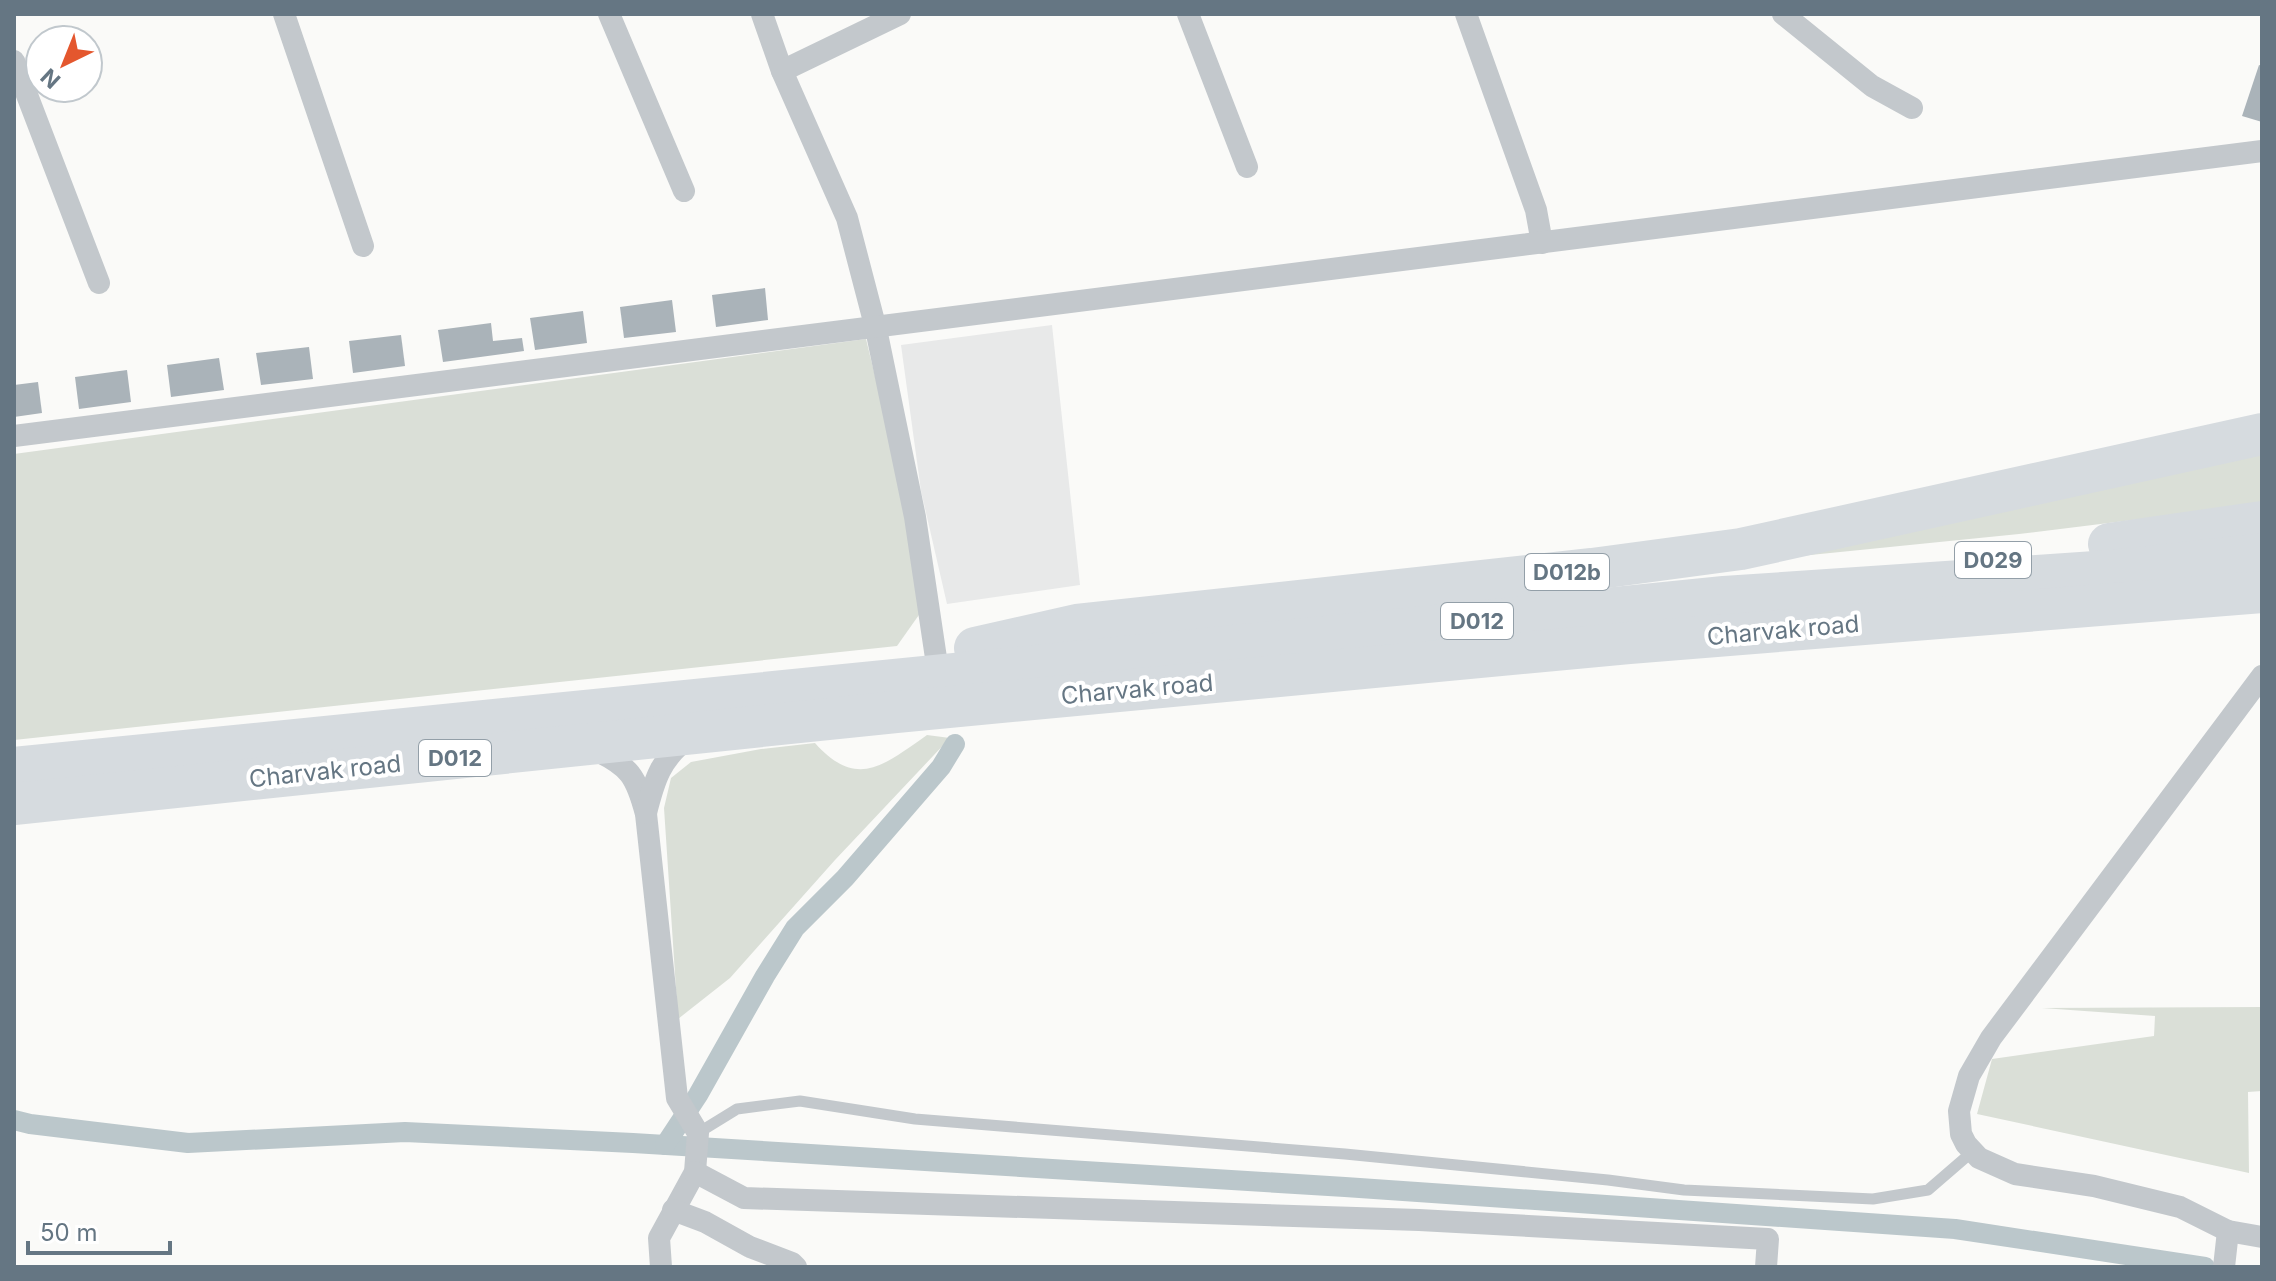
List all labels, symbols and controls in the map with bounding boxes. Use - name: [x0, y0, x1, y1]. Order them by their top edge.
- north arrow: [24, 24, 104, 104]
- text: N: [35, 63, 65, 94]
- road number: D029: [1955, 542, 2031, 578]
- road number: D012b: [1525, 554, 1609, 590]
- road number: D012: [1441, 603, 1513, 639]
- street label: Charvak road: [1706, 609, 1860, 651]
- street label: Charvak road: [1060, 668, 1214, 710]
- road number: D012: [419, 740, 491, 776]
- street label: Charvak road: [247, 749, 403, 793]
- scale bar: [28, 1205, 170, 1255]
- text: 50 m: [40, 1218, 98, 1247]

